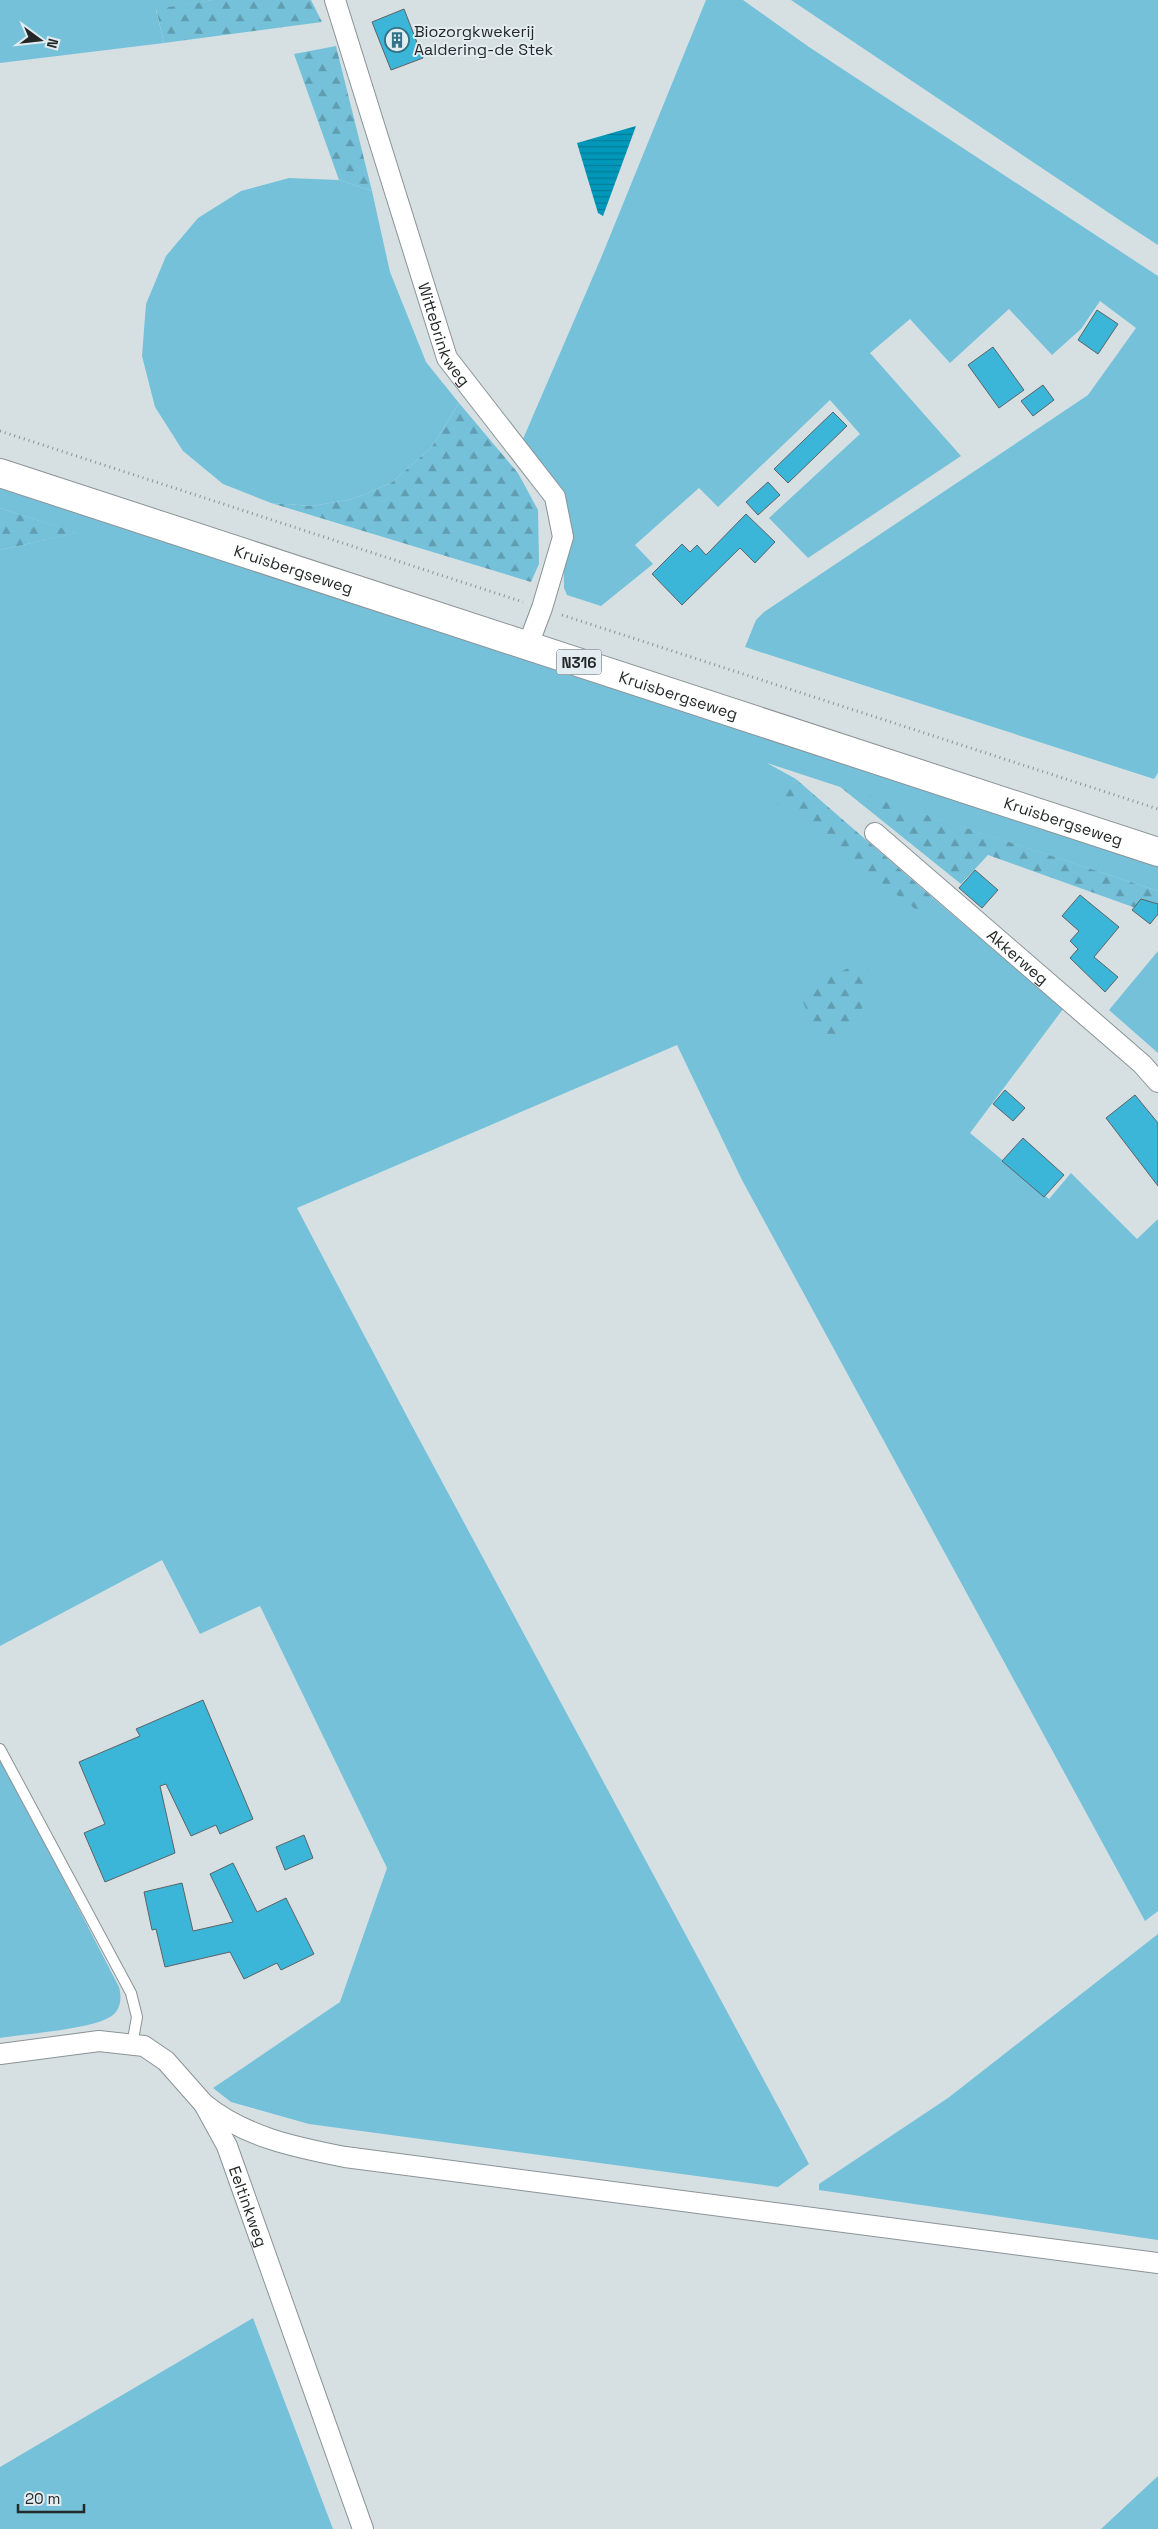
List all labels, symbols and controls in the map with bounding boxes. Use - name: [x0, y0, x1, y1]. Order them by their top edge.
- north arrow: [15, 15, 65, 65]
- place label: Biozorgkwekerij Aaldering-de Stek: [414, 21, 554, 60]
- building icon: Biozorgkwekerij Aaldering-de Stek: [384, 27, 410, 53]
- text: N: [43, 36, 62, 50]
- street label: Wittebrinkweg: [413, 280, 475, 390]
- street label: Kruisbergseweg: [231, 540, 356, 598]
- road number: N316: [556, 650, 602, 674]
- street label: Kruisbergseweg: [616, 666, 741, 724]
- street label: Kruisbergseweg: [1001, 792, 1126, 850]
- street label: Akkerweg: [983, 924, 1053, 989]
- street label: Eeltinkweg: [224, 2163, 272, 2250]
- scale bar: [18, 2482, 84, 2514]
- text: 20 m: [25, 2489, 60, 2508]

